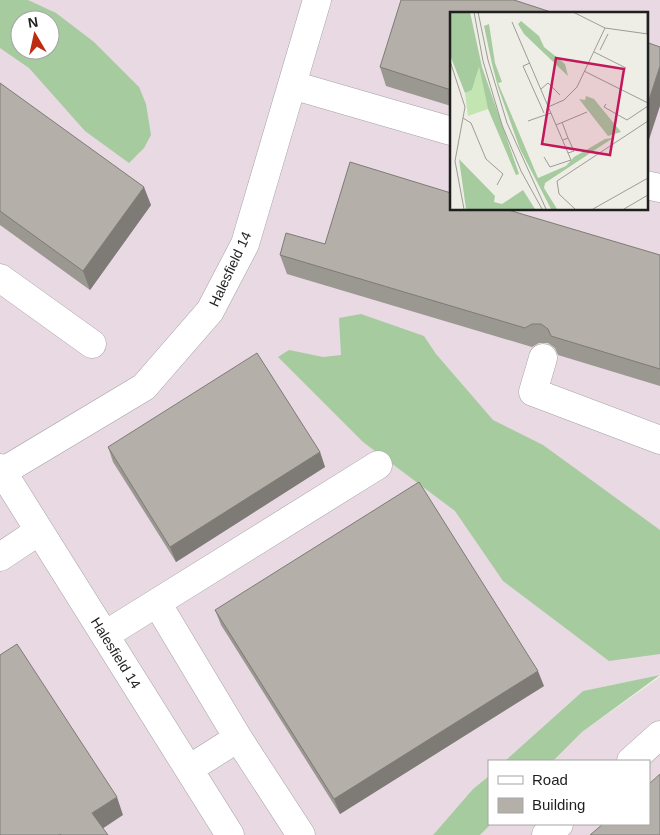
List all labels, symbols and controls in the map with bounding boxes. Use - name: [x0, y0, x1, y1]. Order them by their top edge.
- north arrow: [10, 10, 60, 60]
- inset map: [450, 12, 648, 210]
- text: N: [27, 13, 39, 31]
- street label: Halesfield 14: [206, 229, 254, 309]
- street label: Halesfield 14: [88, 614, 144, 692]
- legend: [488, 760, 650, 825]
- text: Road: [532, 771, 568, 788]
- text: Building: [532, 796, 585, 813]

